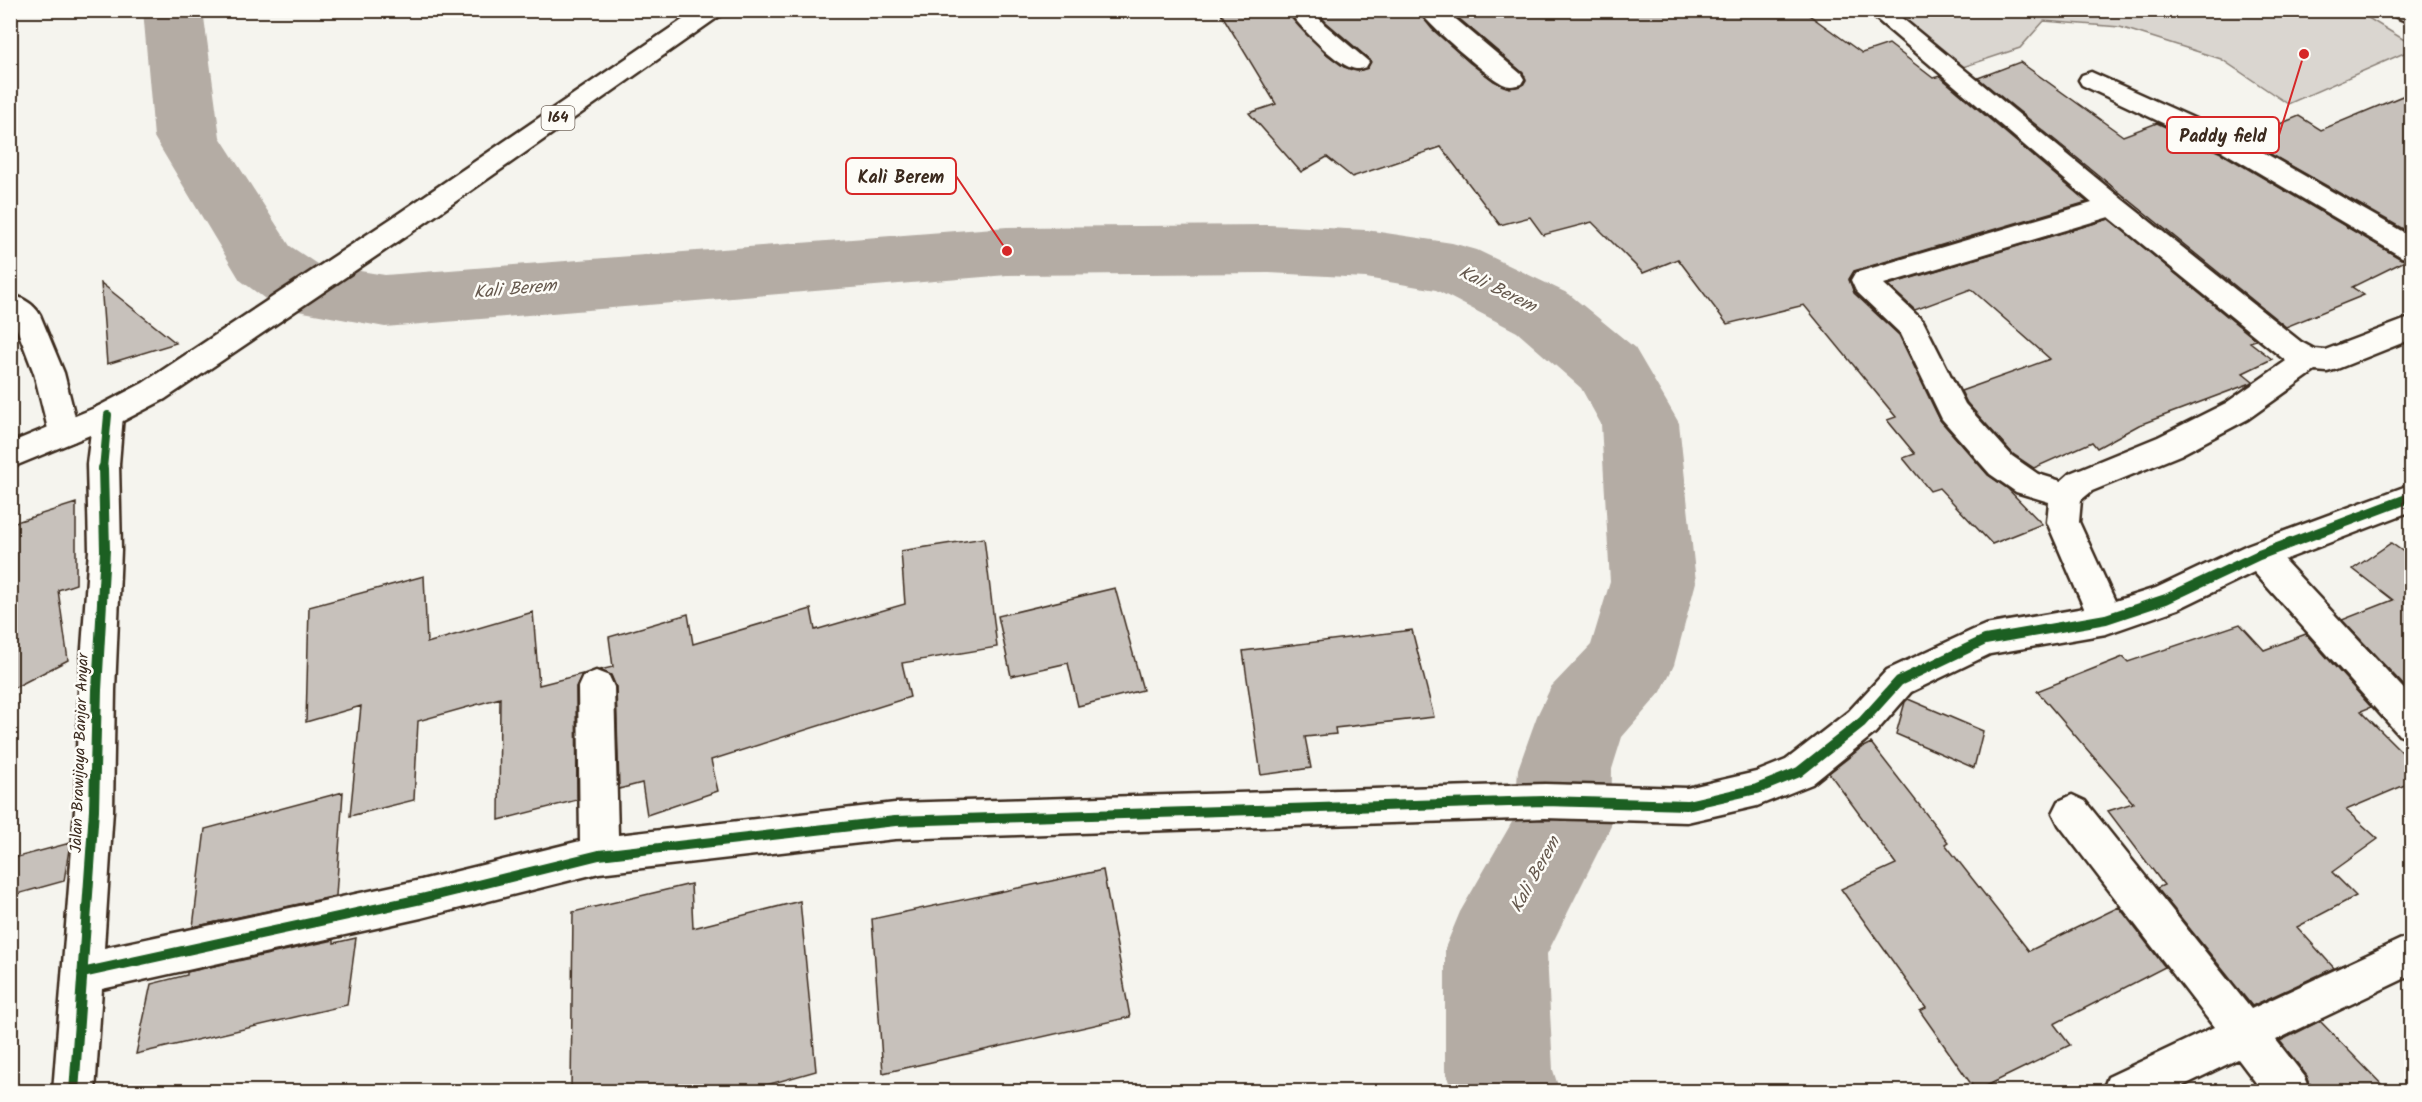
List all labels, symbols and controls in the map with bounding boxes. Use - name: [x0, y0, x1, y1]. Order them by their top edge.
- road number: 164: [542, 106, 574, 130]
- callout: Paddy field: [2167, 117, 2279, 153]
- text: Paddy field: [2179, 123, 2267, 152]
- callout: Kali Berem: [846, 158, 956, 194]
- text: Kali Berem: [858, 164, 944, 193]
- water label: Kali Berem: [1453, 259, 1542, 322]
- water label: Kali Berem: [472, 272, 559, 308]
- street label: Jalan Brawijaya Banjar Anyar: [64, 651, 96, 853]
- water label: Kali Berem: [1503, 830, 1570, 918]

